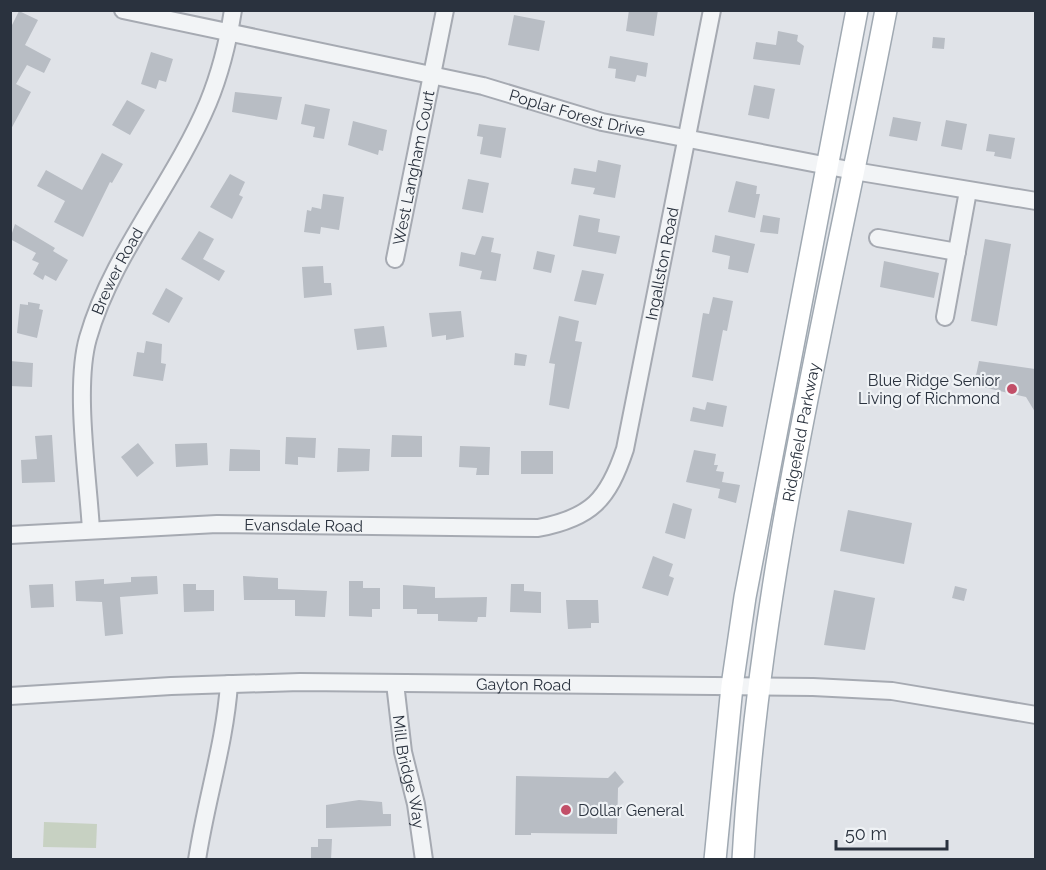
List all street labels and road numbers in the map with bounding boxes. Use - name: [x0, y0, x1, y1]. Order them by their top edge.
- street label: Poplar Forest Drive: [507, 85, 647, 140]
- street label: West Langham Court: [388, 88, 438, 247]
- street label: Ingallston Road: [641, 205, 682, 322]
- street label: Brewer Road: [87, 224, 147, 317]
- street label: Ridgefield Parkway: [778, 361, 823, 503]
- street label: Evansdale Road: [244, 515, 363, 535]
- street label: Gayton Road: [476, 674, 571, 694]
- street label: Mill Bridge Way: [389, 714, 429, 830]

